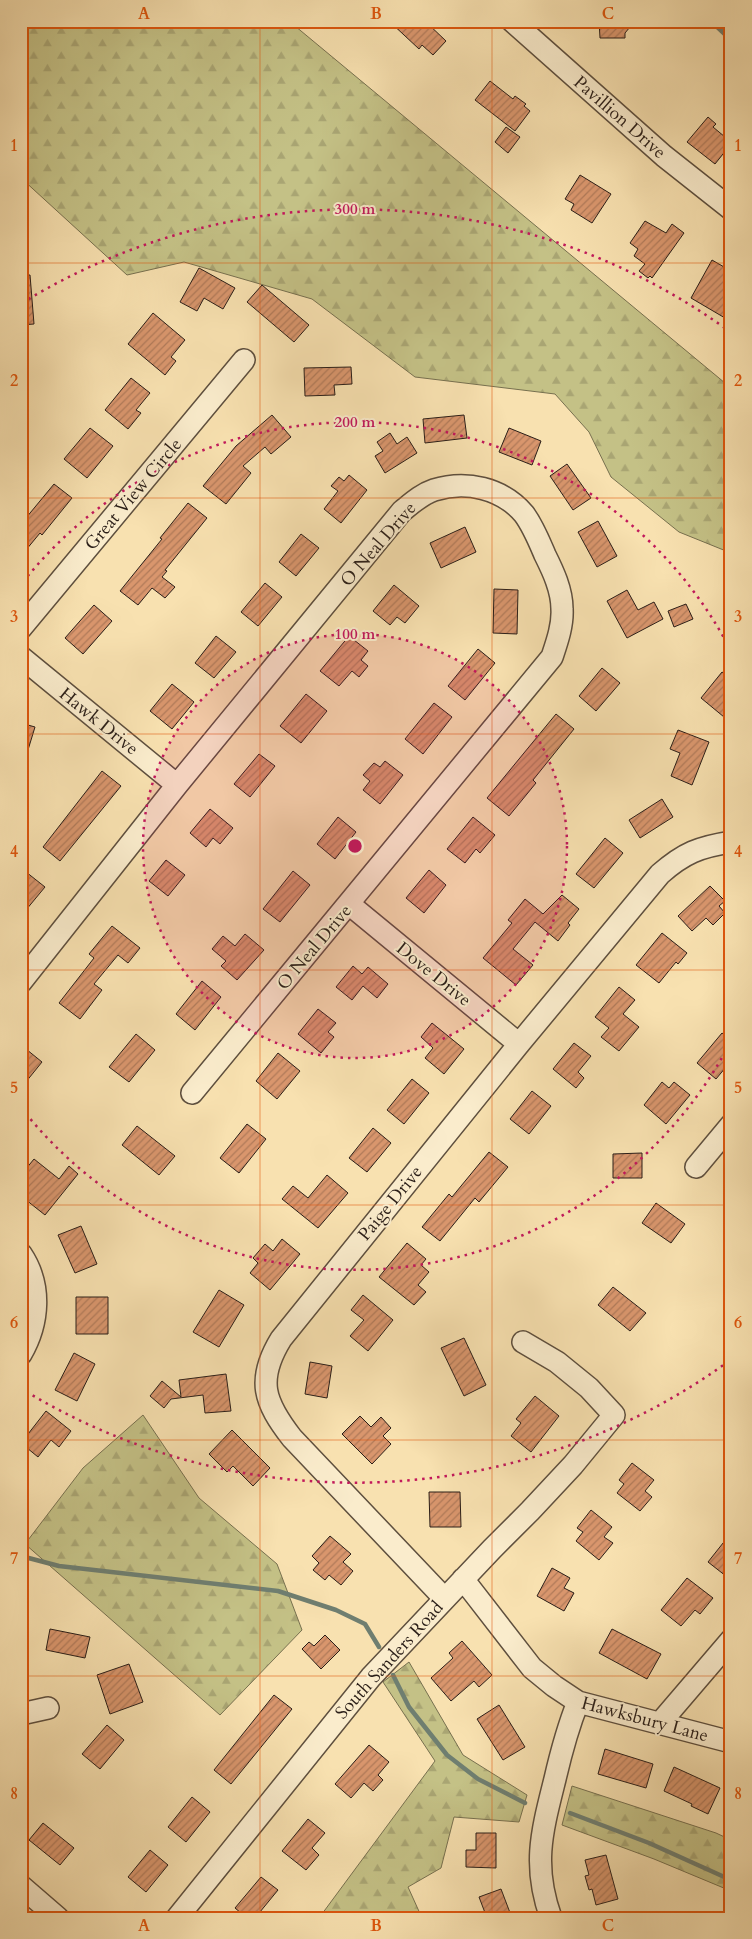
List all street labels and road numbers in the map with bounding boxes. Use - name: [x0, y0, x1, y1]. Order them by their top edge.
- street label: Pavillion Drive: [568, 70, 671, 165]
- street label: Great View Circle: [79, 433, 188, 556]
- street label: O Neal Drive: [335, 497, 422, 592]
- street label: Hawk Drive: [54, 682, 144, 761]
- street label: O Neal Drive: [271, 899, 358, 995]
- street label: Dove Drive: [391, 936, 477, 1012]
- street label: Paige Drive: [352, 1160, 428, 1246]
- street label: South Sanders Road: [330, 1596, 449, 1725]
- street label: Hawksbury Lane: [579, 1691, 711, 1748]

